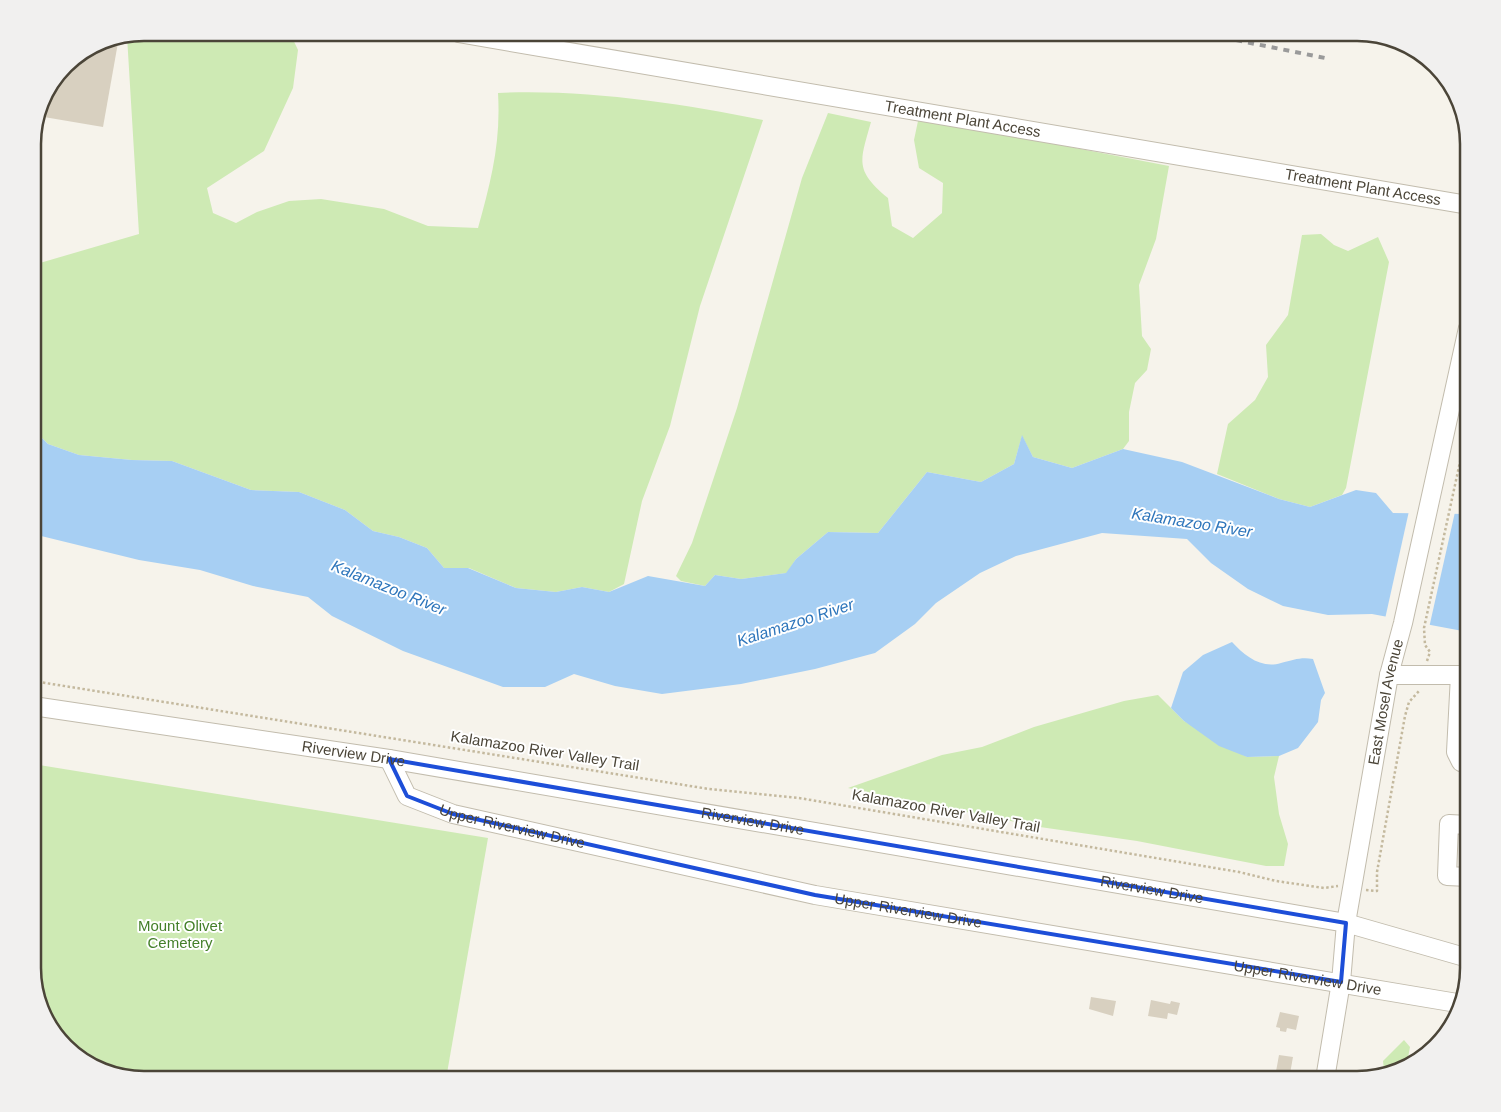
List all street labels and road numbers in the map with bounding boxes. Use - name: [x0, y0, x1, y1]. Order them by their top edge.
- street label: Treatment Plant Access: [884, 97, 1042, 140]
- street label: Treatment Plant Access: [1284, 165, 1442, 208]
- street label: East Mosel Avenue: [1365, 637, 1406, 766]
- street label: Kalamazoo River Valley Trail: [450, 727, 641, 774]
- street label: Riverview Drive: [301, 737, 406, 770]
- street label: Kalamazoo River Valley Trail: [851, 786, 1041, 835]
- street label: Upper Riverview Drive: [437, 800, 587, 851]
- street label: Riverview Drive: [700, 804, 806, 838]
- street label: Riverview Drive: [1099, 872, 1205, 906]
- street label: Upper Riverview Drive: [833, 889, 983, 931]
- street label: Upper Riverview Drive: [1233, 957, 1383, 998]

